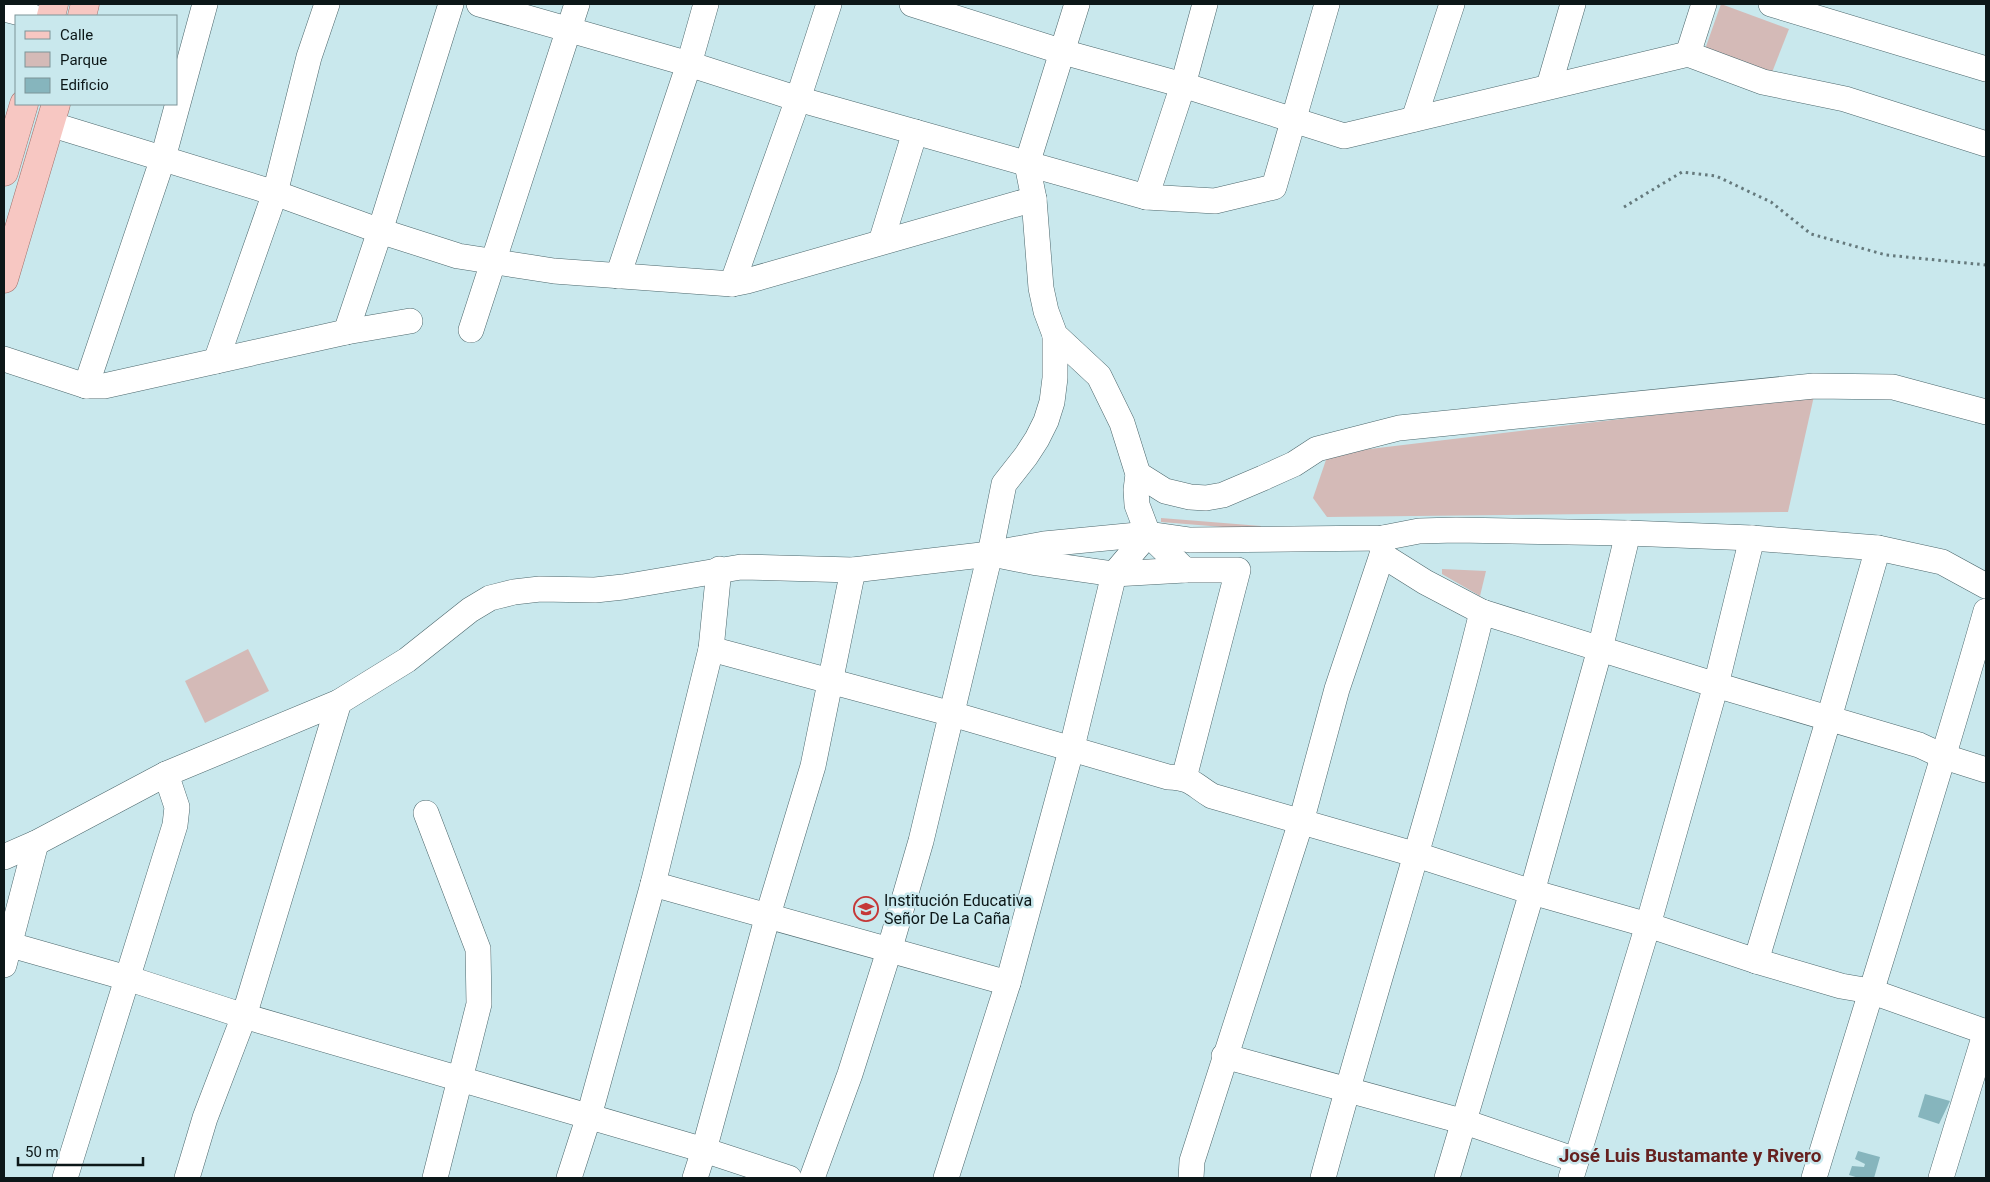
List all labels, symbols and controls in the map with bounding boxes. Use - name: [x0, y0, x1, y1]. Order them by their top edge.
- legend: [15, 15, 178, 105]
- text: Calle: [60, 26, 93, 44]
- text: Parque: [60, 51, 107, 69]
- text: Edificio: [60, 76, 109, 94]
- place label: Institución Educativa Señor De La Caña: [884, 891, 1032, 928]
- school or university icon: Institución Educativa Señor De La Caña: [853, 896, 879, 922]
- scale bar: [18, 1134, 142, 1166]
- text: 50 m: [25, 1143, 59, 1161]
- district label: José Luis Bustamante y Rivero: [1559, 1144, 1822, 1167]

